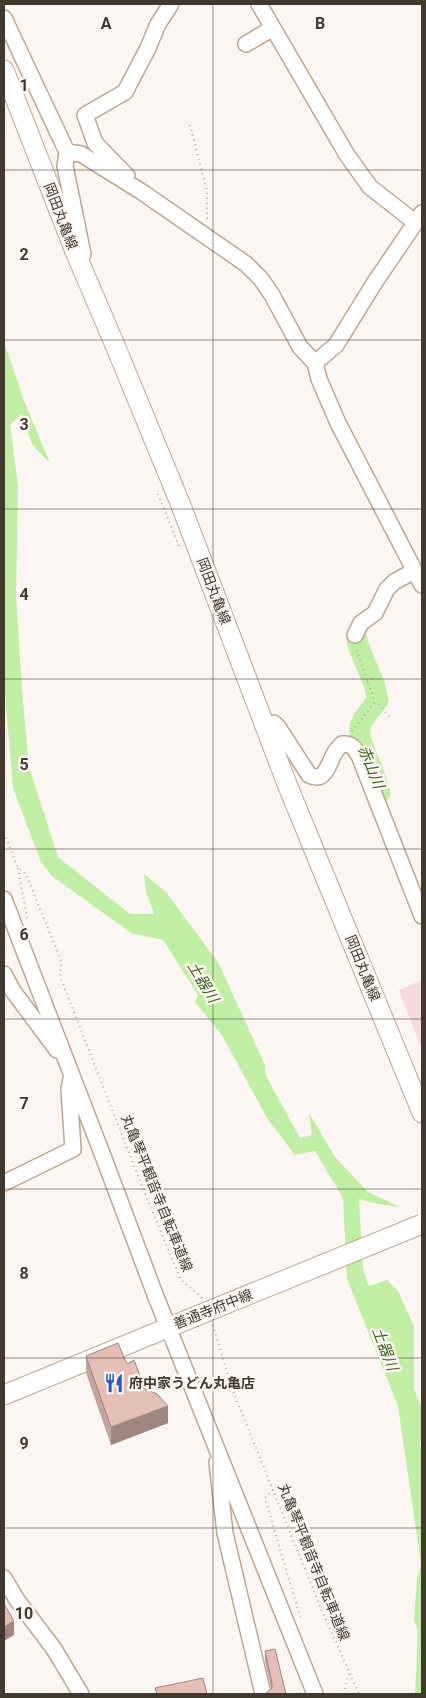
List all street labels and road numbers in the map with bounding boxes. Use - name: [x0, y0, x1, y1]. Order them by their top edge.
- street label: 岡田丸亀線: [41, 180, 81, 252]
- street label: 岡田丸亀線: [194, 555, 234, 627]
- street label: 岡田丸亀線: [342, 933, 384, 1003]
- street label: 丸亀琴平観音寺自転車道線: [118, 1112, 196, 1274]
- street label: 善通寺府中線: [171, 1286, 255, 1332]
- street label: 丸亀琴平観音寺自転車道線: [275, 1481, 353, 1643]

